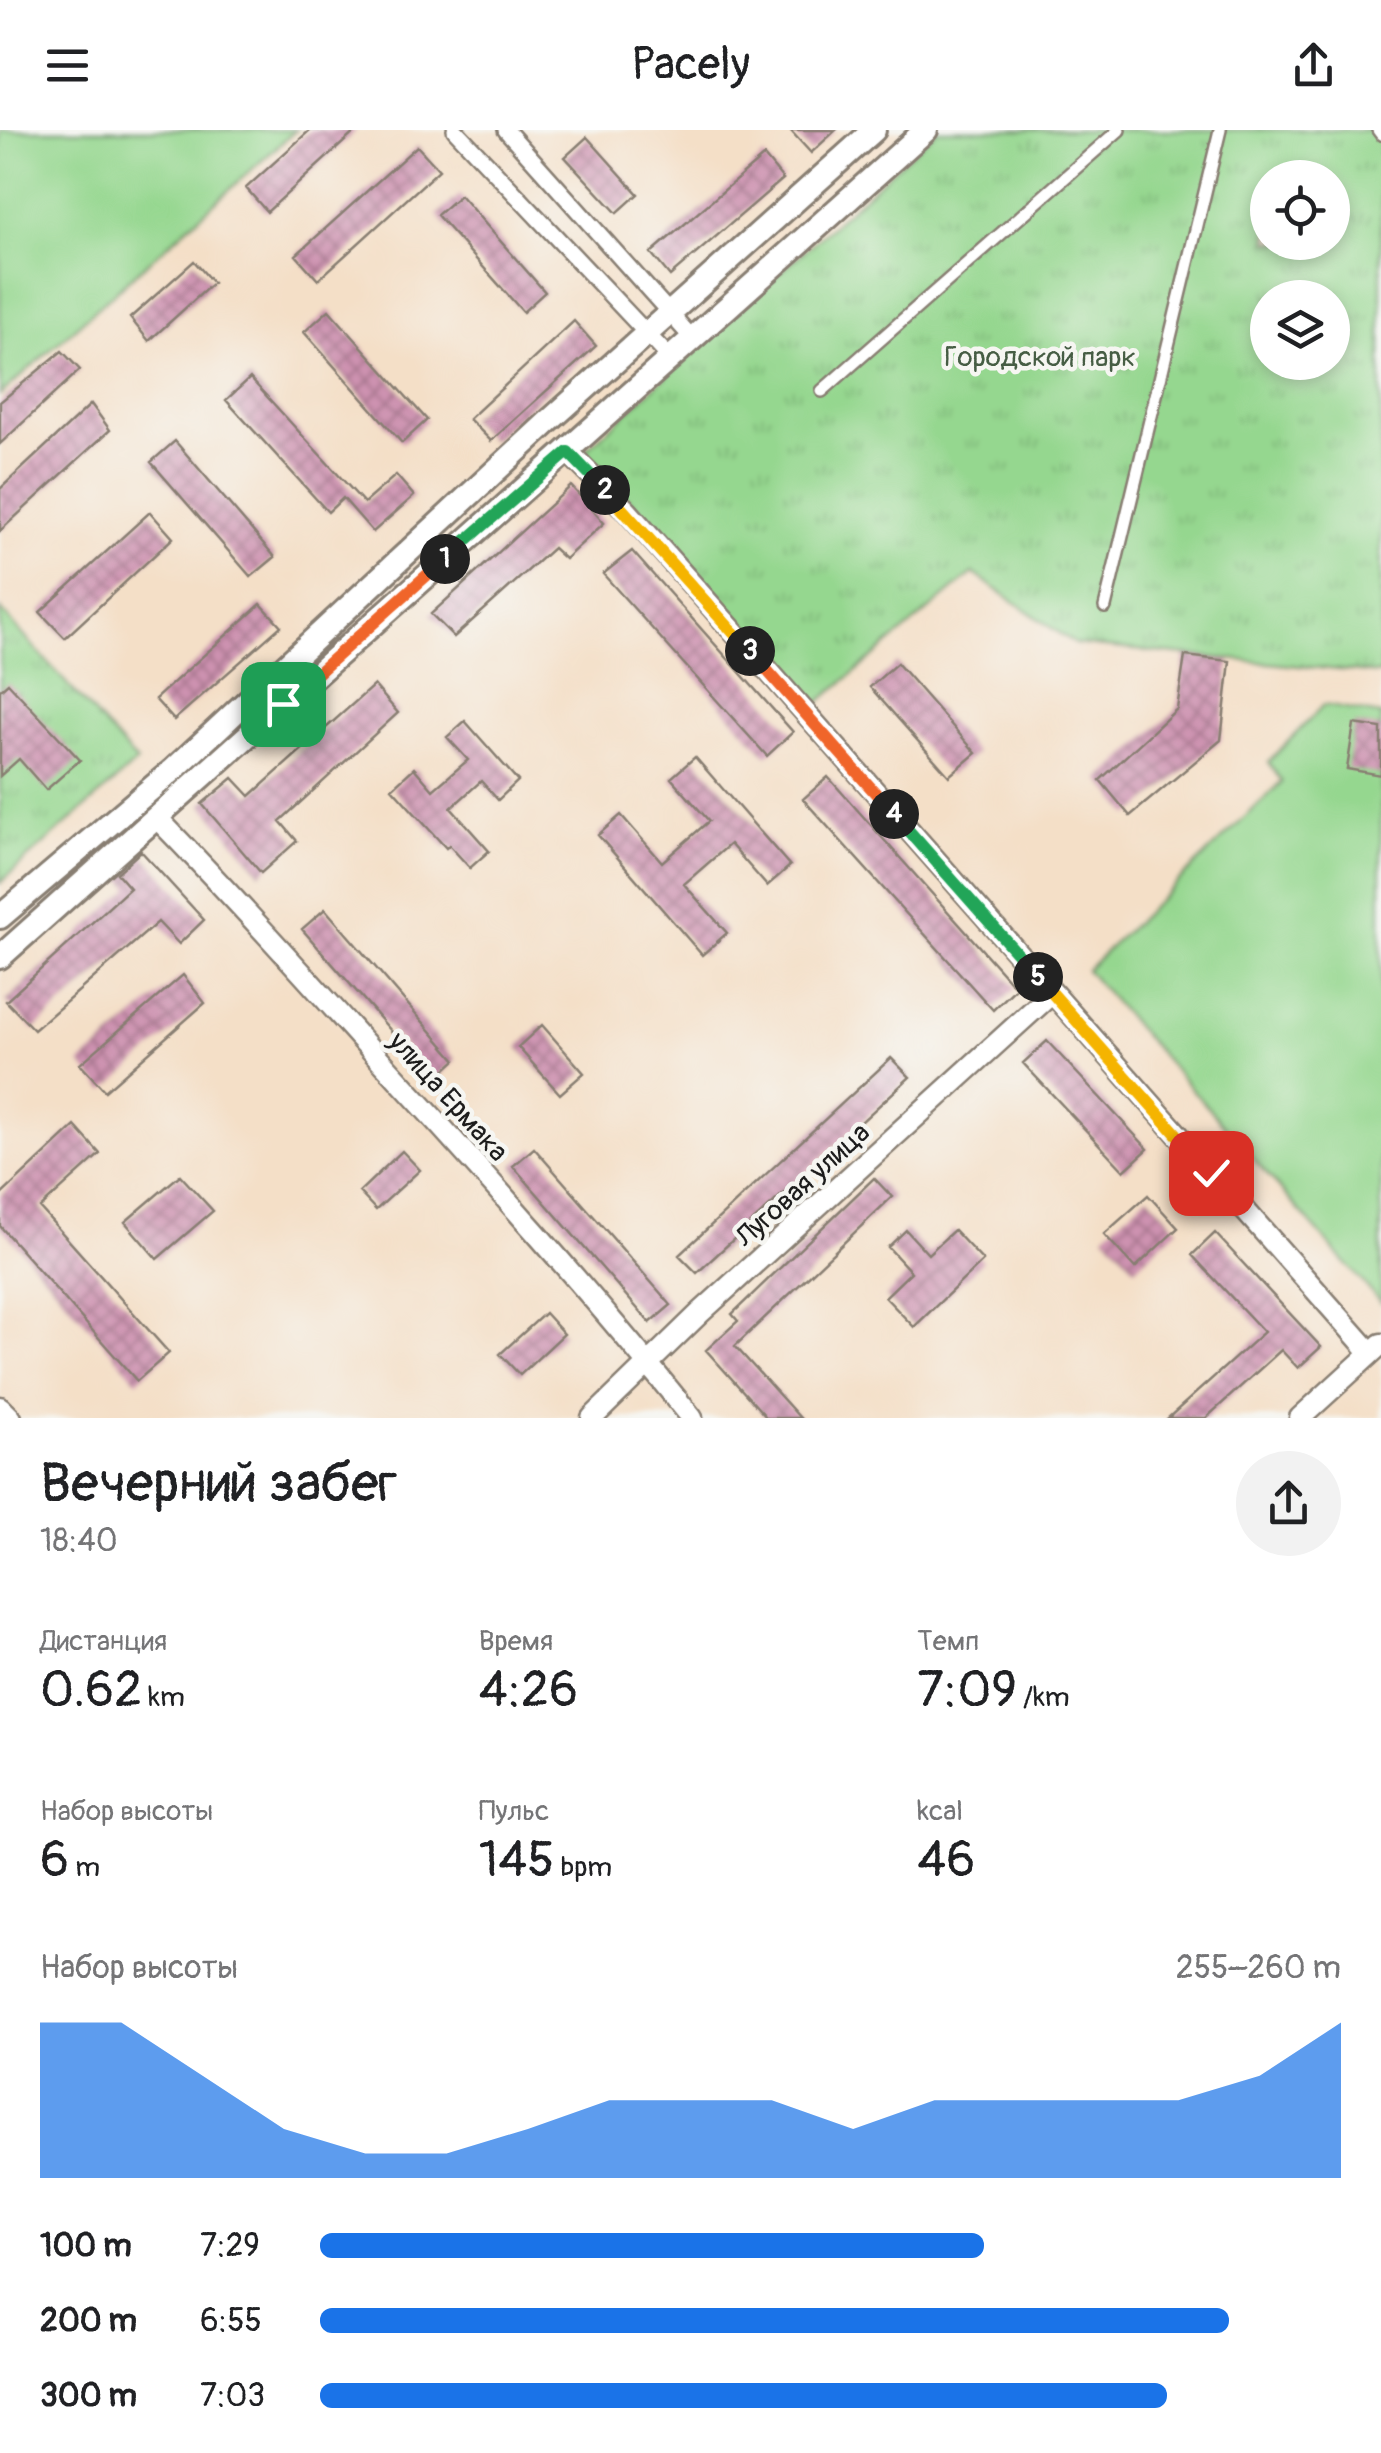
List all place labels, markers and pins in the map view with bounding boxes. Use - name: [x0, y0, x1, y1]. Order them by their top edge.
- pin: 2: [580, 465, 630, 515]
- pin: 1: [420, 534, 470, 584]
- pin: 3: [725, 626, 775, 676]
- pin: [241, 662, 326, 747]
- pin: 4: [869, 789, 919, 839]
- pin: 5: [1013, 952, 1063, 1002]
- pin: [1169, 1131, 1254, 1216]

